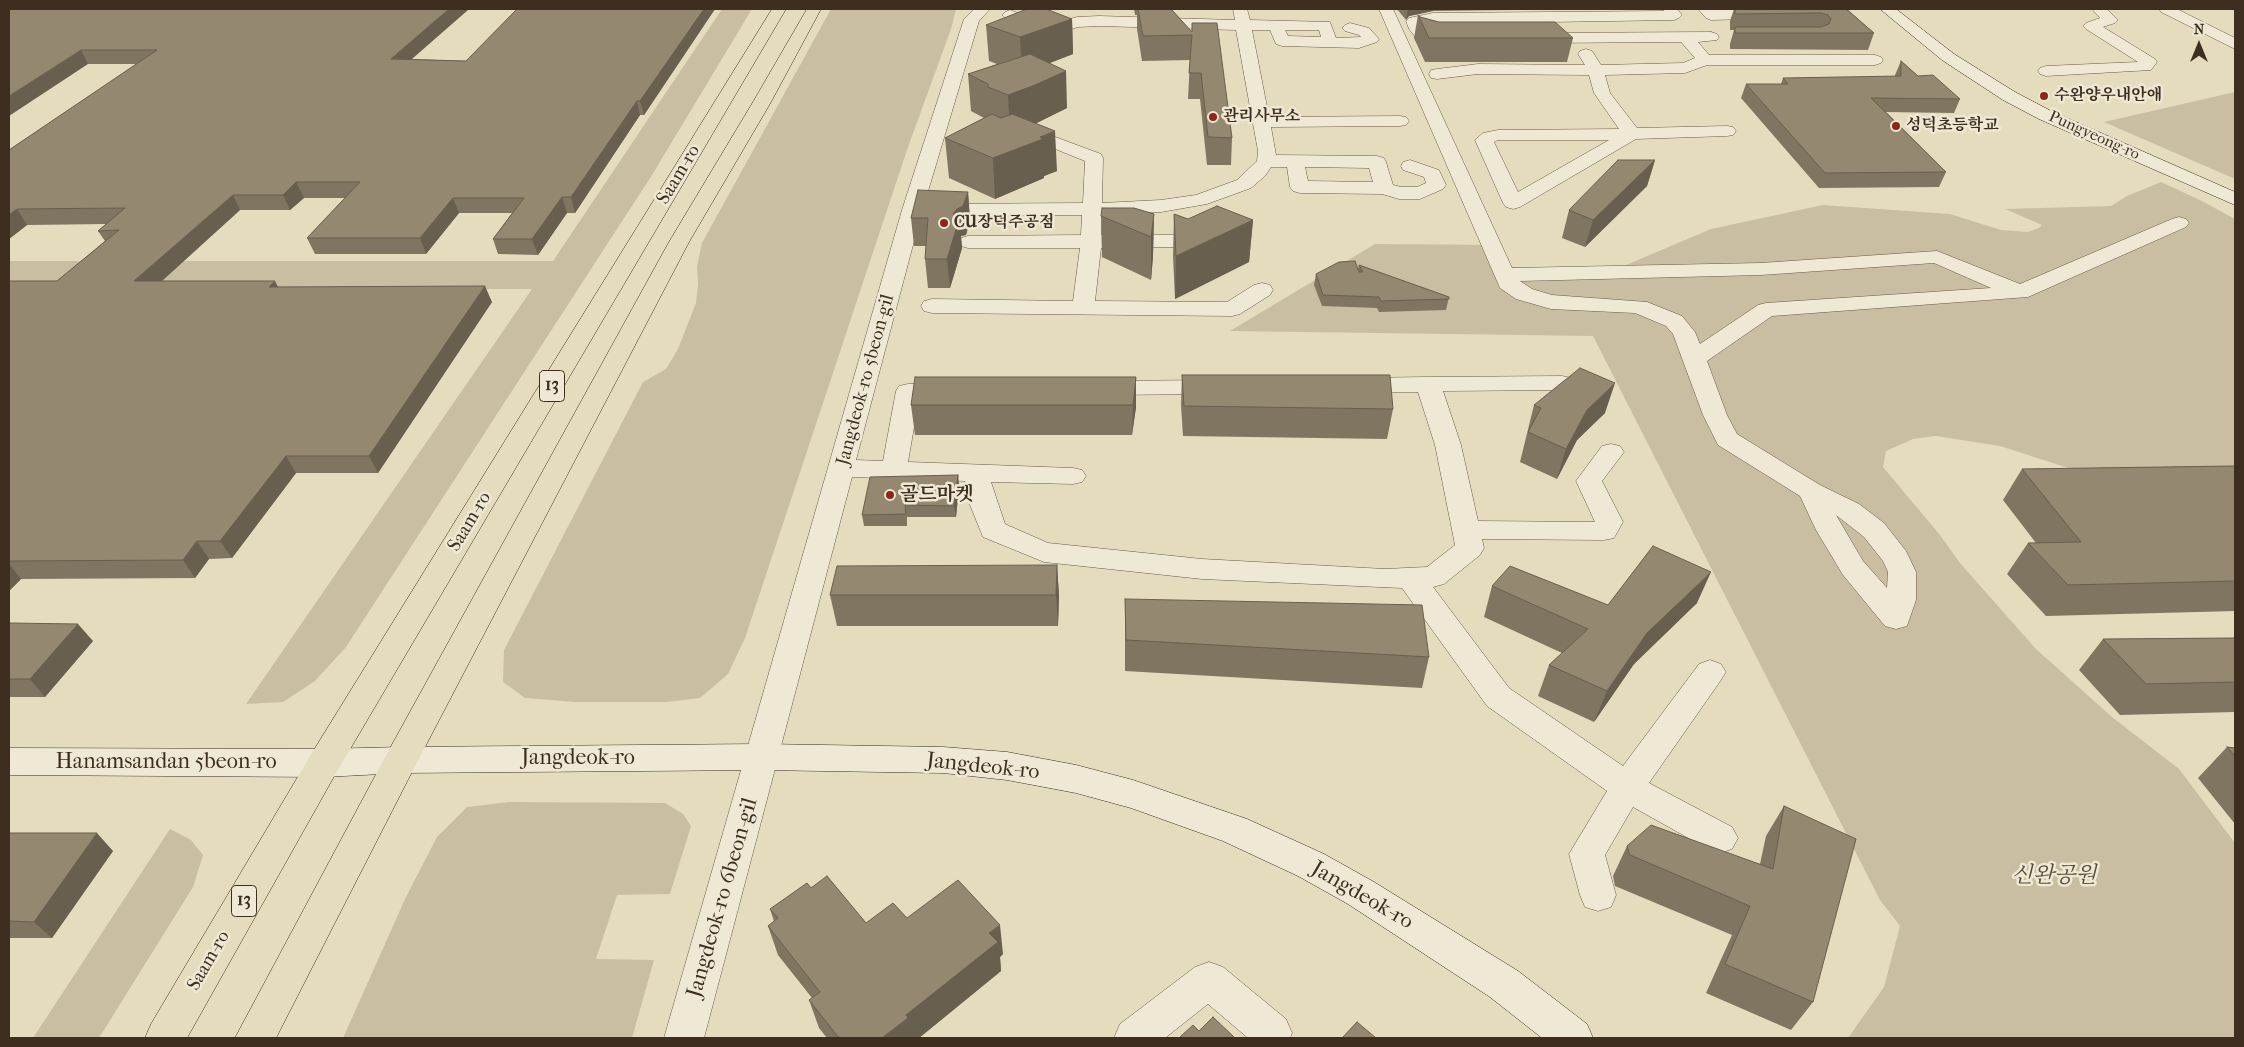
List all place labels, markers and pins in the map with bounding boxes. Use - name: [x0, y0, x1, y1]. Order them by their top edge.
- place label: 수완양우내안애: [2054, 86, 2162, 106]
- marker: 수완양우내안애: [2038, 90, 2050, 102]
- place label: 관리사무소: [1223, 107, 1300, 127]
- marker: 관리사무소: [1207, 111, 1219, 123]
- place label: 성덕초등학교: [1906, 116, 1999, 136]
- marker: 성덕초등학교: [1890, 120, 1902, 132]
- place label: CU장덕주공점: [954, 213, 1054, 233]
- marker: CU장덕주공점: [938, 217, 950, 229]
- place label: 골드마켓: [900, 484, 973, 506]
- marker: 골드마켓: [884, 489, 896, 501]

